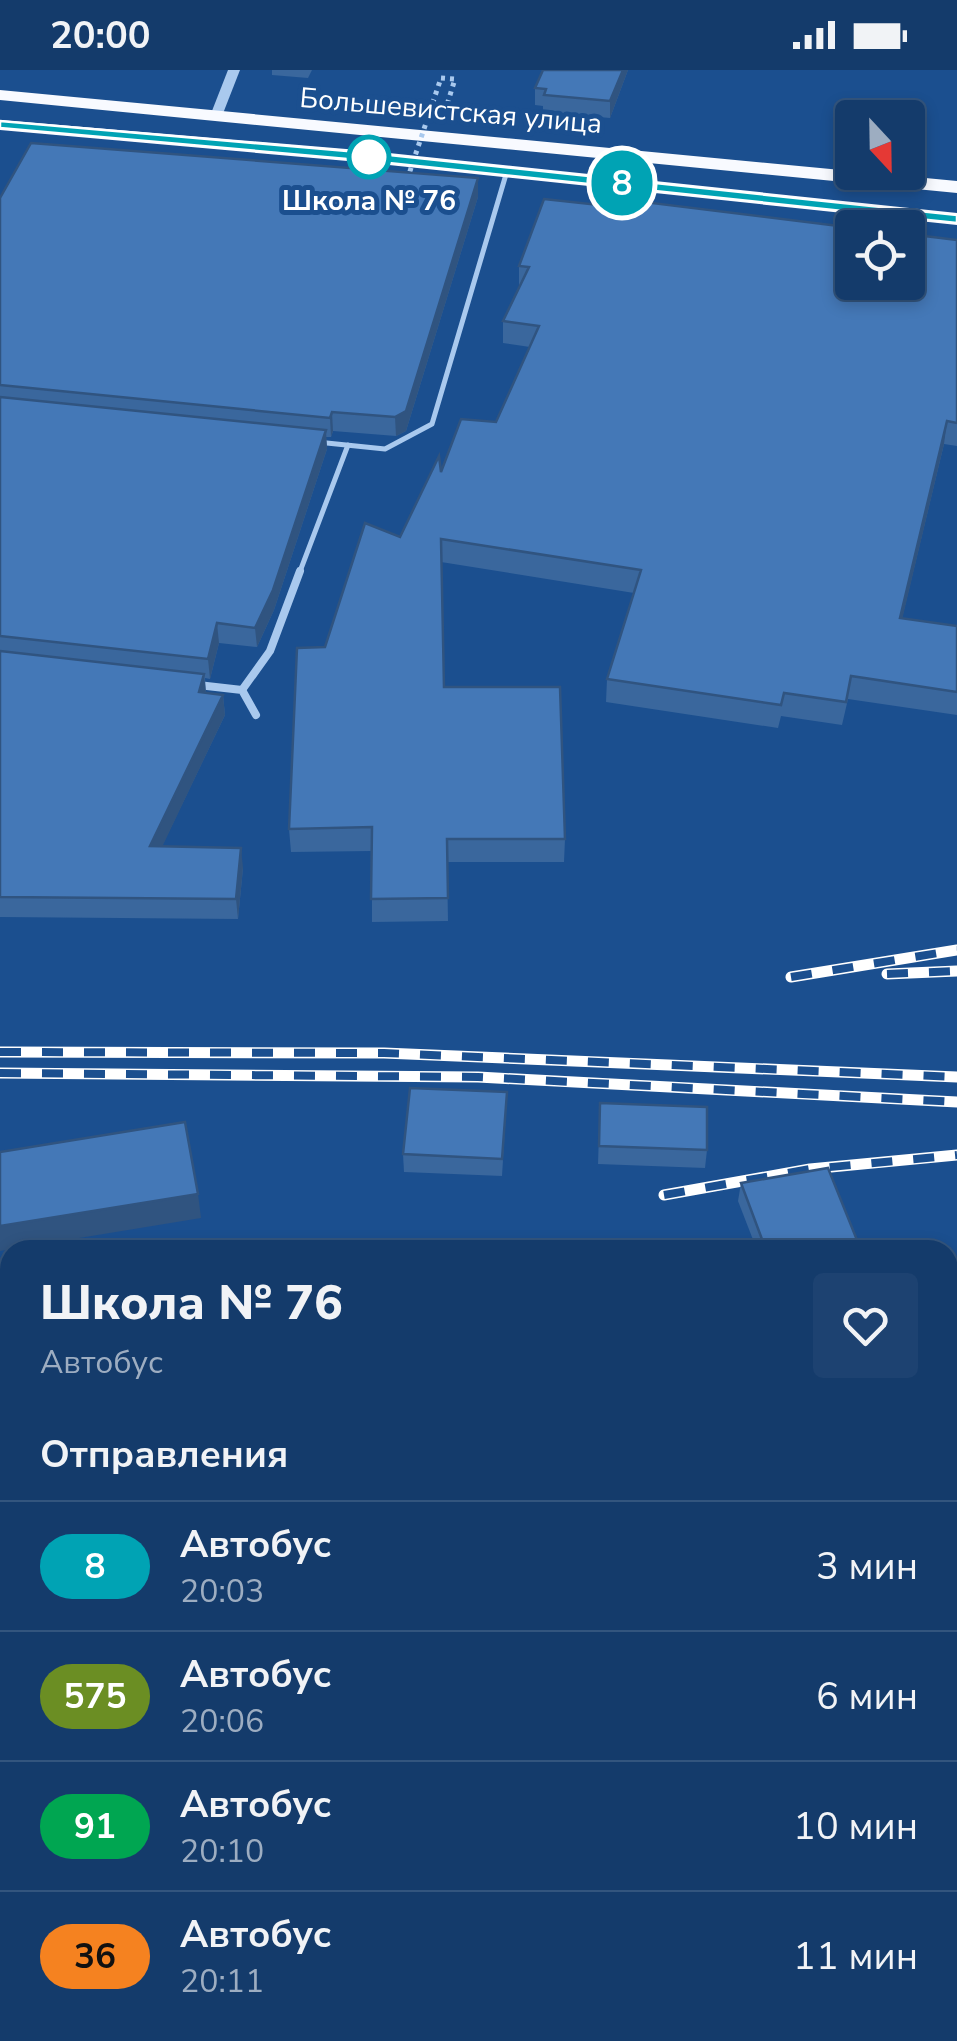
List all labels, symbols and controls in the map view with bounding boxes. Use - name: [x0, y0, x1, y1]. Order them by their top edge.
- text: 20:00: [50, 10, 151, 61]
- street label: Большевистская улица: [298, 79, 604, 143]
- north arrow: [835, 100, 925, 190]
- map controls: [835, 100, 925, 300]
- marker: Школа № 76: [348, 136, 390, 178]
- line badge: 8: [590, 150, 654, 216]
- text: 8: [611, 160, 633, 207]
- place label: Школа № 76: [282, 182, 456, 220]
- button: locate: [835, 210, 925, 300]
- text: Школа № 76: [40, 1270, 343, 1336]
- button: heart: [813, 1273, 918, 1378]
- text: Автобус: [40, 1341, 163, 1384]
- text: Отправления: [40, 1429, 288, 1480]
- text: Автобус: [180, 1519, 331, 1570]
- text: 3 мин: [816, 1541, 918, 1592]
- text: 8: [84, 1543, 106, 1590]
- text: 20:03: [180, 1570, 264, 1613]
- text: Автобус: [180, 1649, 331, 1700]
- text: 6 мин: [816, 1671, 918, 1722]
- text: 575: [63, 1673, 127, 1720]
- text: 20:06: [180, 1700, 264, 1743]
- text: Автобус: [180, 1779, 331, 1830]
- text: 10 мин: [793, 1801, 918, 1852]
- text: 91: [74, 1803, 116, 1850]
- text: 20:10: [180, 1830, 264, 1873]
- text: Автобус: [180, 1909, 331, 1960]
- text: 11 мин: [793, 1931, 918, 1982]
- text: 36: [74, 1933, 116, 1980]
- text: 20:11: [180, 1960, 264, 2003]

